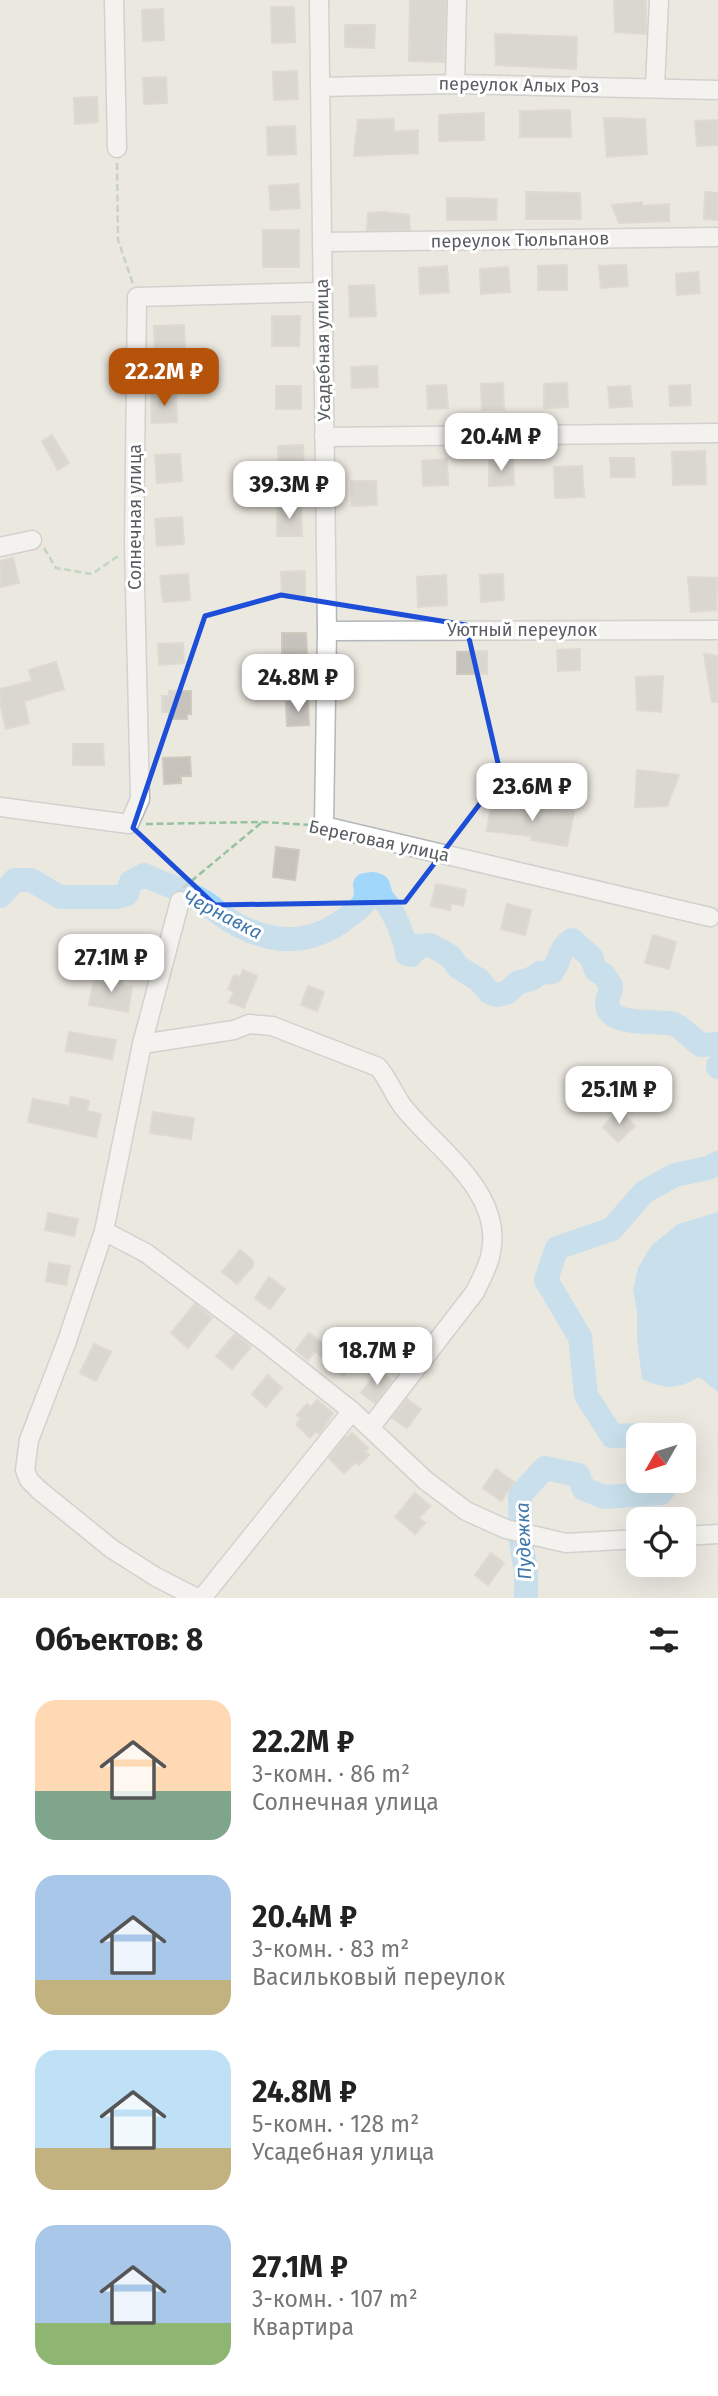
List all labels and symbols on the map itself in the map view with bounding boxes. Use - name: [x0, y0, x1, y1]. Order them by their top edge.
- street label: переулок Алых Роз: [438, 73, 600, 97]
- street label: переулок Тюльпанов: [431, 227, 609, 253]
- street label: Усадебная улица: [311, 278, 335, 422]
- pin: 22.2M ₽: [99, 348, 229, 408]
- pin: 20.4M ₽: [436, 414, 566, 473]
- street label: Солнечная улица: [124, 444, 146, 590]
- pin: 39.3M ₽: [224, 462, 354, 521]
- street label: Уютный переулок: [447, 619, 598, 641]
- pin: 24.8M ₽: [233, 654, 363, 714]
- pin: 23.6M ₽: [467, 764, 597, 823]
- street label: Береговая улица: [307, 815, 451, 867]
- water label: Чернавка: [180, 885, 266, 944]
- pin: 27.1M ₽: [46, 934, 176, 994]
- pin: 25.1M ₽: [554, 1066, 684, 1126]
- pin: 18.7M ₽: [312, 1328, 442, 1387]
- north arrow: [626, 1423, 696, 1493]
- water label: Пудежка: [511, 1502, 536, 1580]

